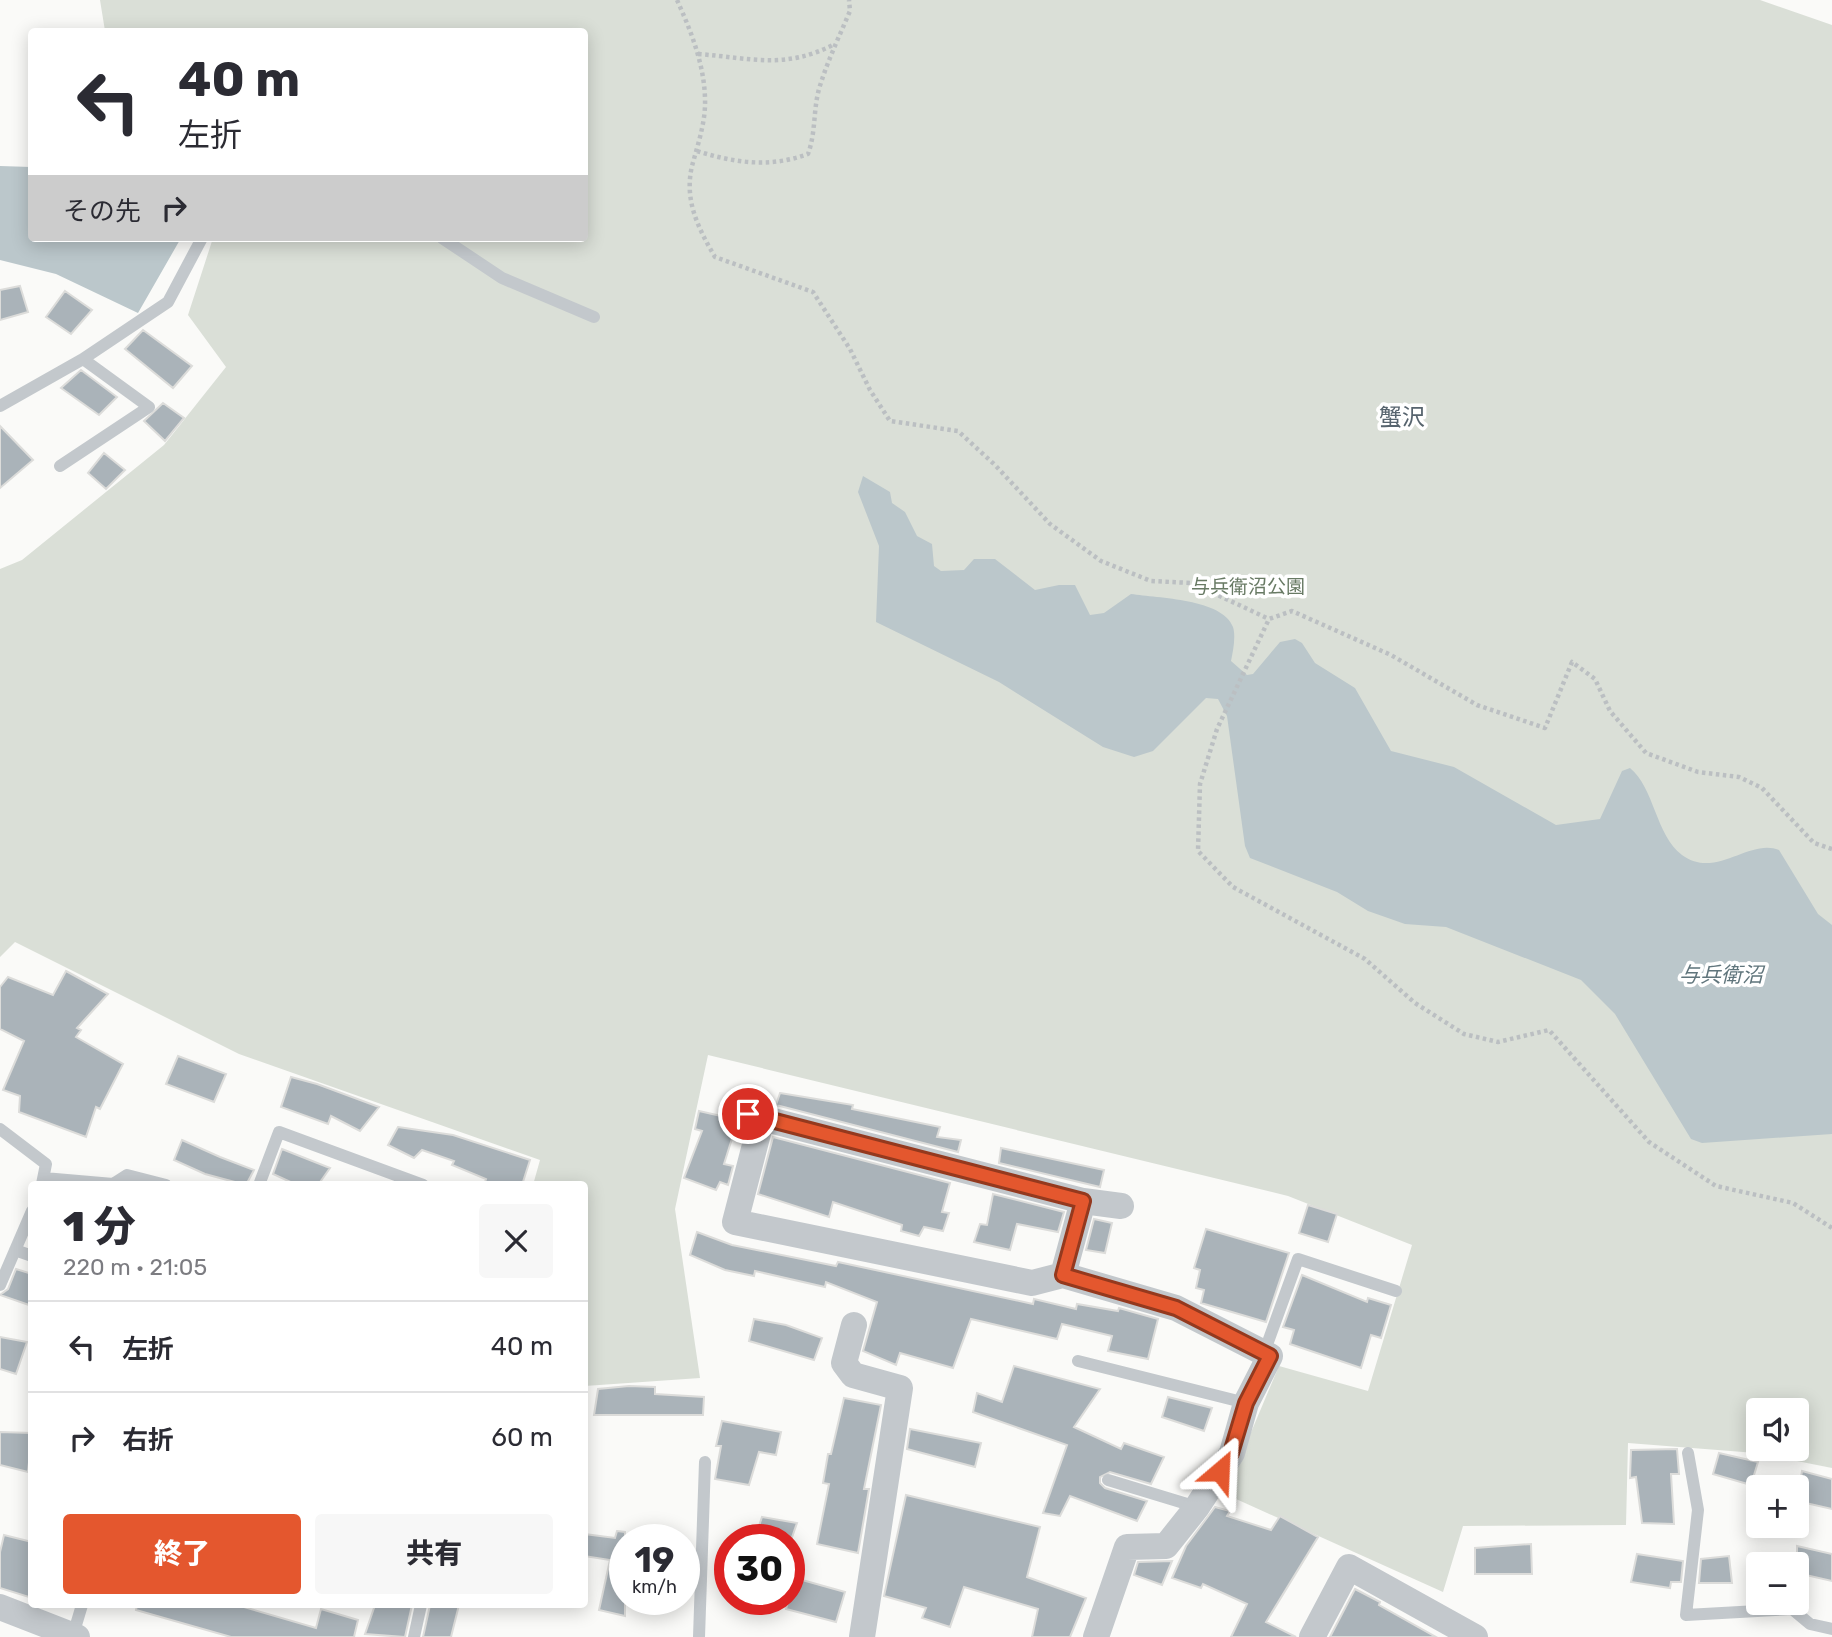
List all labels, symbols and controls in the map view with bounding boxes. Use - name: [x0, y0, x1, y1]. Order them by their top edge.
- text: 40 m: [178, 50, 300, 108]
- icon: left: [63, 56, 154, 147]
- text: 左折: [178, 116, 242, 154]
- icon: right: [155, 189, 193, 227]
- text: その先: [63, 196, 141, 227]
- district label: 蟹沢: [1379, 403, 1425, 431]
- park label: 与兵衛沼公園: [1191, 575, 1305, 598]
- water label: 与兵衛沼: [1679, 962, 1766, 987]
- pin: [718, 1084, 778, 1144]
- icon: arrive: [729, 1095, 767, 1133]
- text: 1 分: [63, 1202, 136, 1252]
- button: close: [479, 1204, 553, 1278]
- text: 220 m · 21:05: [63, 1253, 207, 1281]
- icon: left: [63, 1328, 101, 1366]
- text: 40 m: [491, 1331, 553, 1362]
- text: 左折: [122, 1334, 174, 1365]
- map controls: [1746, 1398, 1809, 1615]
- button: sound: [1746, 1398, 1809, 1461]
- icon: right: [63, 1419, 101, 1457]
- text: 60 m: [491, 1422, 553, 1453]
- text: 右折: [122, 1425, 174, 1456]
- position arrow: [1183, 1434, 1257, 1508]
- button: +: [1746, 1475, 1809, 1538]
- button: 終了: [63, 1514, 301, 1594]
- button: 共有: [315, 1514, 553, 1594]
- speed limit sign: 30: [714, 1524, 805, 1615]
- text: 19: [635, 1539, 674, 1581]
- button: −: [1746, 1552, 1809, 1615]
- text: km/h: [632, 1576, 677, 1598]

